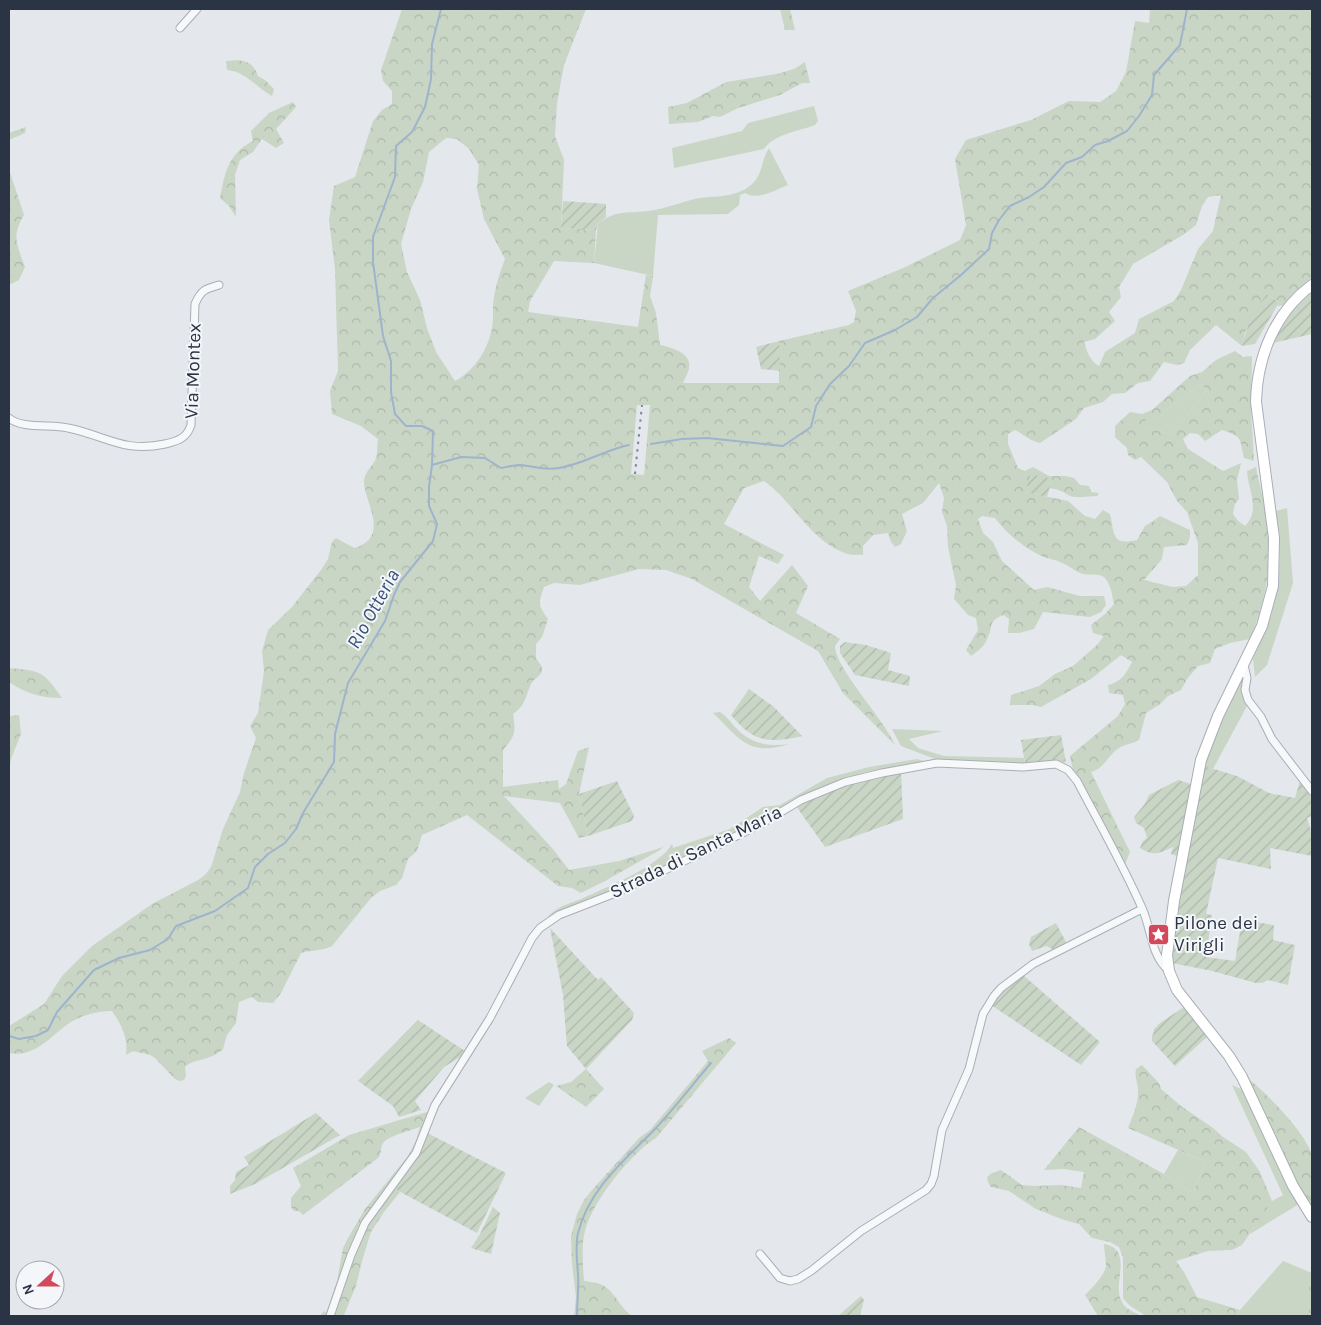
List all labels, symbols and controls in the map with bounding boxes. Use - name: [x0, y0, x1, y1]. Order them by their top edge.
- street label: Via Montex: [180, 322, 206, 419]
- water label: Rio Otteria: [342, 565, 404, 653]
- street label: Strada di Santa Maria: [606, 801, 786, 903]
- place label: Pilone dei Virigli: [1174, 912, 1258, 956]
- place icon: Pilone dei Virigli: [1146, 922, 1170, 946]
- north arrow: [15, 1260, 65, 1310]
- text: N: [19, 1282, 38, 1297]

